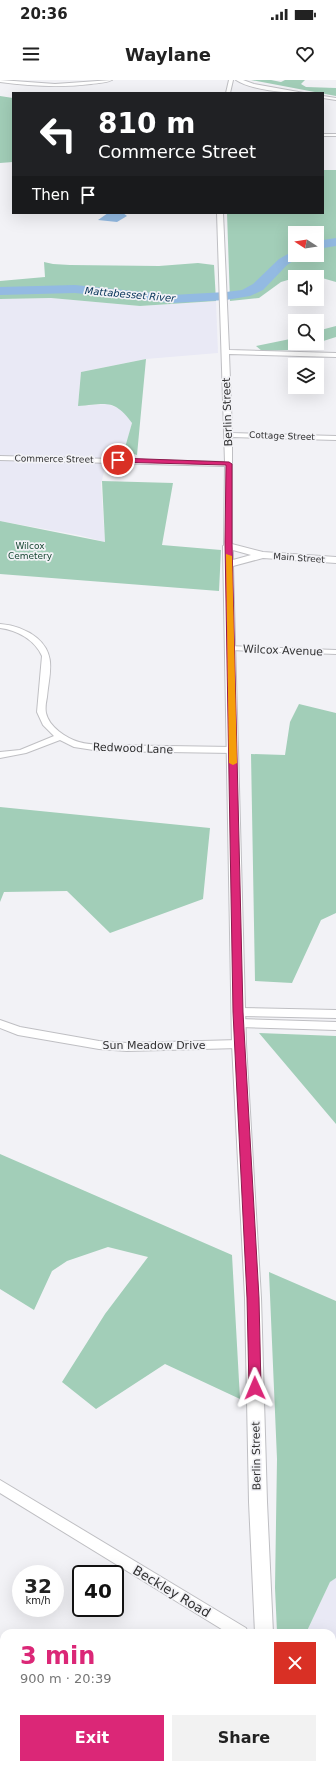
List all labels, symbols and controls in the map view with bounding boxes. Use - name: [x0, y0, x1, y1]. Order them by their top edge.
- text: 20:36: [20, 5, 68, 23]
- icon: menu: [20, 43, 42, 65]
- icon: heart: [294, 43, 316, 65]
- text: Waylane: [125, 44, 211, 65]
- text: 810 m: [98, 107, 195, 140]
- icon: left: [32, 108, 84, 160]
- text: Commerce Street: [98, 141, 256, 162]
- icon: arrive: [77, 184, 99, 206]
- text: Then: [32, 186, 69, 204]
- north arrow: [288, 226, 324, 262]
- map controls: [288, 226, 324, 394]
- button: sound: [288, 270, 324, 306]
- water label: Mattabesset River: [84, 285, 177, 304]
- button: search: [288, 314, 324, 350]
- button: layers: [288, 358, 324, 394]
- street label: Berlin Street: [220, 377, 235, 447]
- street label: Cottage Street: [249, 430, 316, 442]
- pin: [101, 443, 135, 477]
- icon: arrive: [107, 449, 129, 471]
- street label: Commerce Street: [14, 453, 94, 465]
- park label: Wilcox Cemetery: [8, 541, 53, 561]
- street label: Main Street: [273, 551, 326, 565]
- street label: Wilcox Avenue: [243, 643, 323, 658]
- street label: Redwood Lane: [93, 741, 174, 756]
- street label: Sun Meadow Drive: [103, 1039, 206, 1052]
- position arrow: [234, 1367, 276, 1409]
- street label: Berlin Street: [249, 1421, 264, 1491]
- street label: Beckley Road: [130, 1562, 213, 1620]
- speed limit sign: 40: [72, 1565, 124, 1617]
- text: 32: [24, 1574, 52, 1598]
- text: km/h: [25, 1595, 51, 1606]
- text: 3 min: [20, 1642, 95, 1670]
- button: close: [274, 1642, 316, 1684]
- text: 900 m · 20:39: [20, 1671, 111, 1686]
- button: Exit: [20, 1715, 164, 1761]
- button: Share: [172, 1715, 316, 1761]

